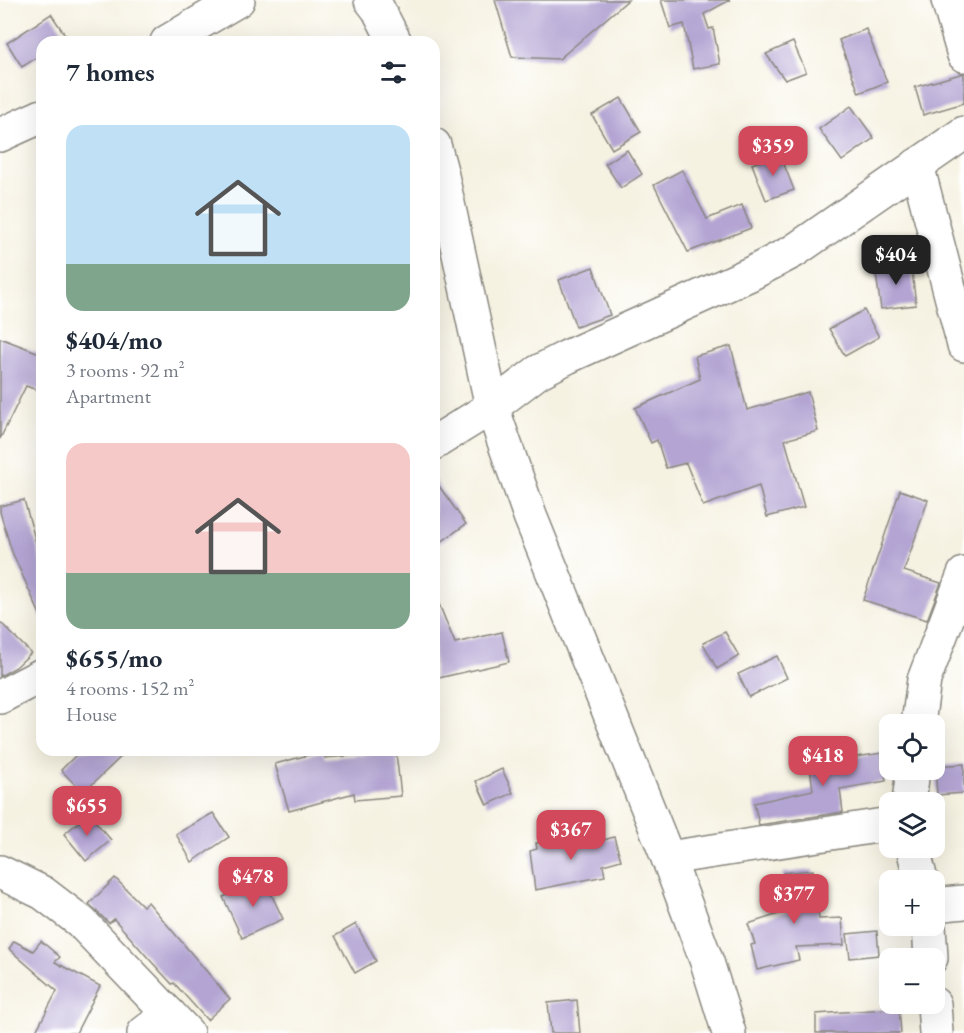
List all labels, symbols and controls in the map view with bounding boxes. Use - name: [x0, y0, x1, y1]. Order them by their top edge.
- text: 7 homes: [66, 55, 155, 89]
- icon: filters: [377, 56, 410, 89]
- pin: $359: [737, 126, 809, 177]
- text: $359: [753, 132, 793, 158]
- icon: home: [184, 164, 292, 272]
- pin: $404: [860, 235, 932, 286]
- text: $404: [876, 241, 916, 267]
- text: $404/mo: [66, 323, 162, 357]
- text: 3 rooms · 92 m²: [66, 357, 185, 383]
- text: Apartment: [66, 383, 151, 409]
- icon: home: [184, 482, 292, 590]
- text: $655/mo: [66, 641, 162, 675]
- text: 4 rooms · 152 m²: [66, 675, 194, 701]
- text: House: [66, 701, 117, 727]
- map controls: [879, 714, 945, 1014]
- button: locate: [879, 714, 945, 780]
- pin: $418: [787, 736, 859, 787]
- text: $418: [803, 742, 843, 768]
- pin: $655: [51, 786, 123, 837]
- text: $655: [67, 792, 107, 818]
- button: layers: [879, 792, 945, 858]
- pin: $367: [535, 810, 607, 861]
- text: $367: [551, 816, 591, 842]
- pin: $478: [217, 857, 289, 908]
- text: $478: [233, 863, 273, 889]
- button: +: [879, 870, 945, 936]
- pin: $377: [758, 874, 830, 925]
- text: $377: [774, 880, 814, 906]
- button: −: [879, 948, 945, 1014]

